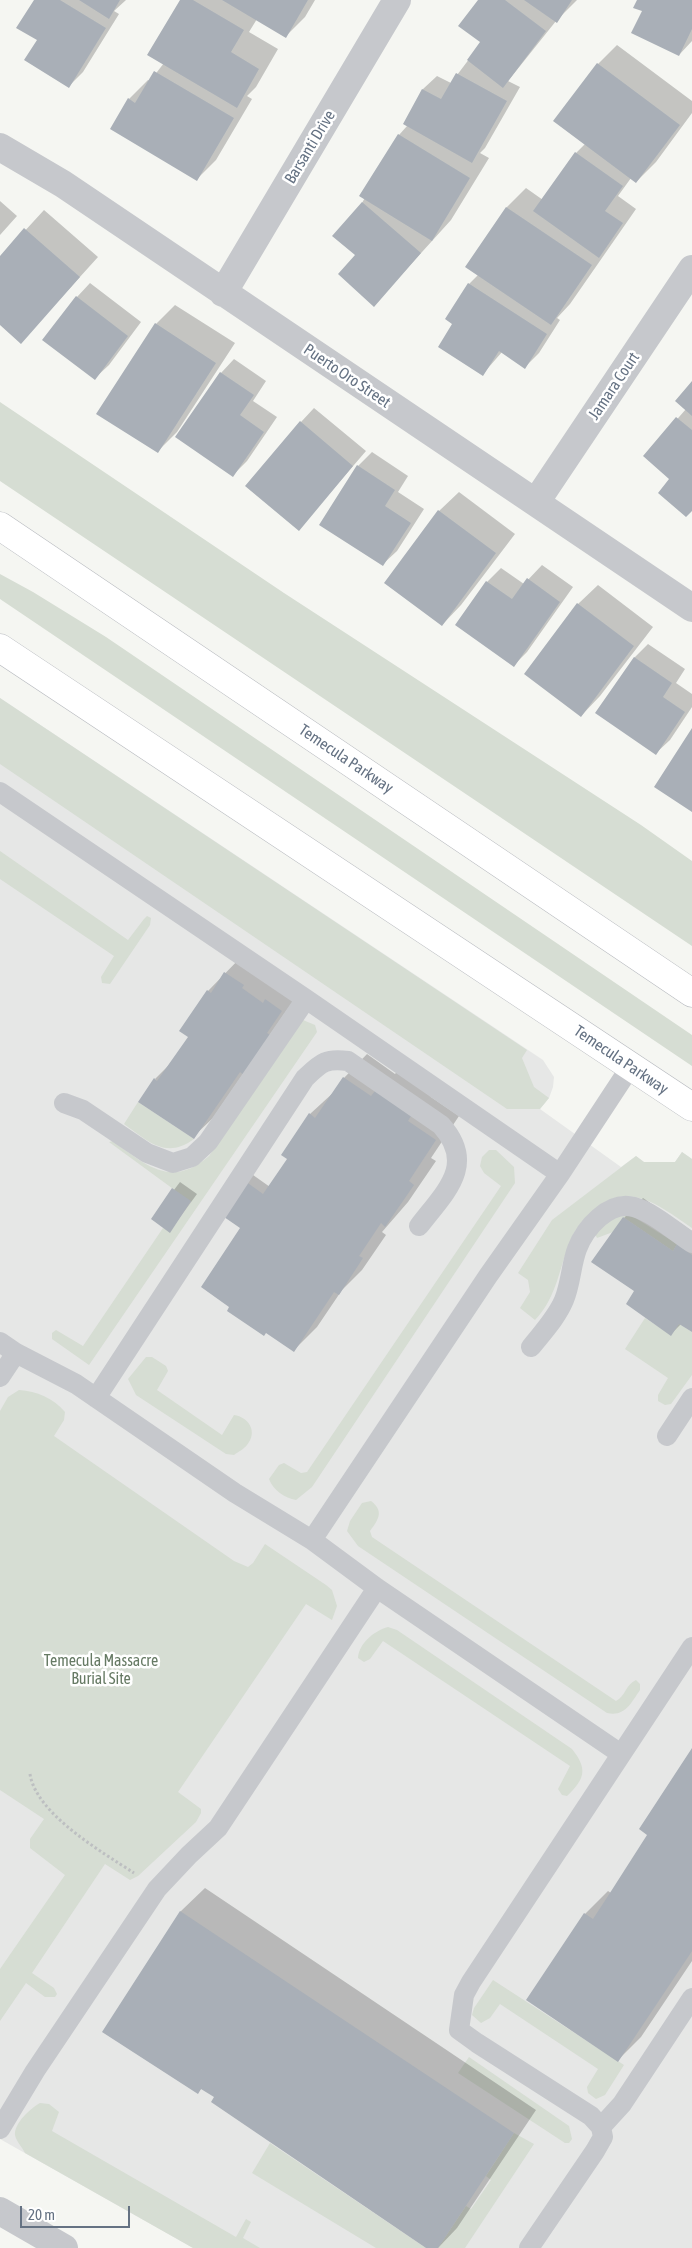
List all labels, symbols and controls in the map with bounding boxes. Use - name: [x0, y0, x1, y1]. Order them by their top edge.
- street label: Barsanti Drive: [281, 107, 339, 187]
- street label: Puerto Oro Street: [300, 340, 394, 412]
- street label: Jamara Court: [584, 349, 644, 423]
- street label: Temecula Parkway: [295, 720, 397, 798]
- street label: Temecula Parkway: [570, 1021, 672, 1099]
- park label: Temecula Massacre Burial Site: [44, 1651, 158, 1689]
- scale bar: [22, 2196, 132, 2228]
- text: 20 m: [28, 2206, 55, 2223]

